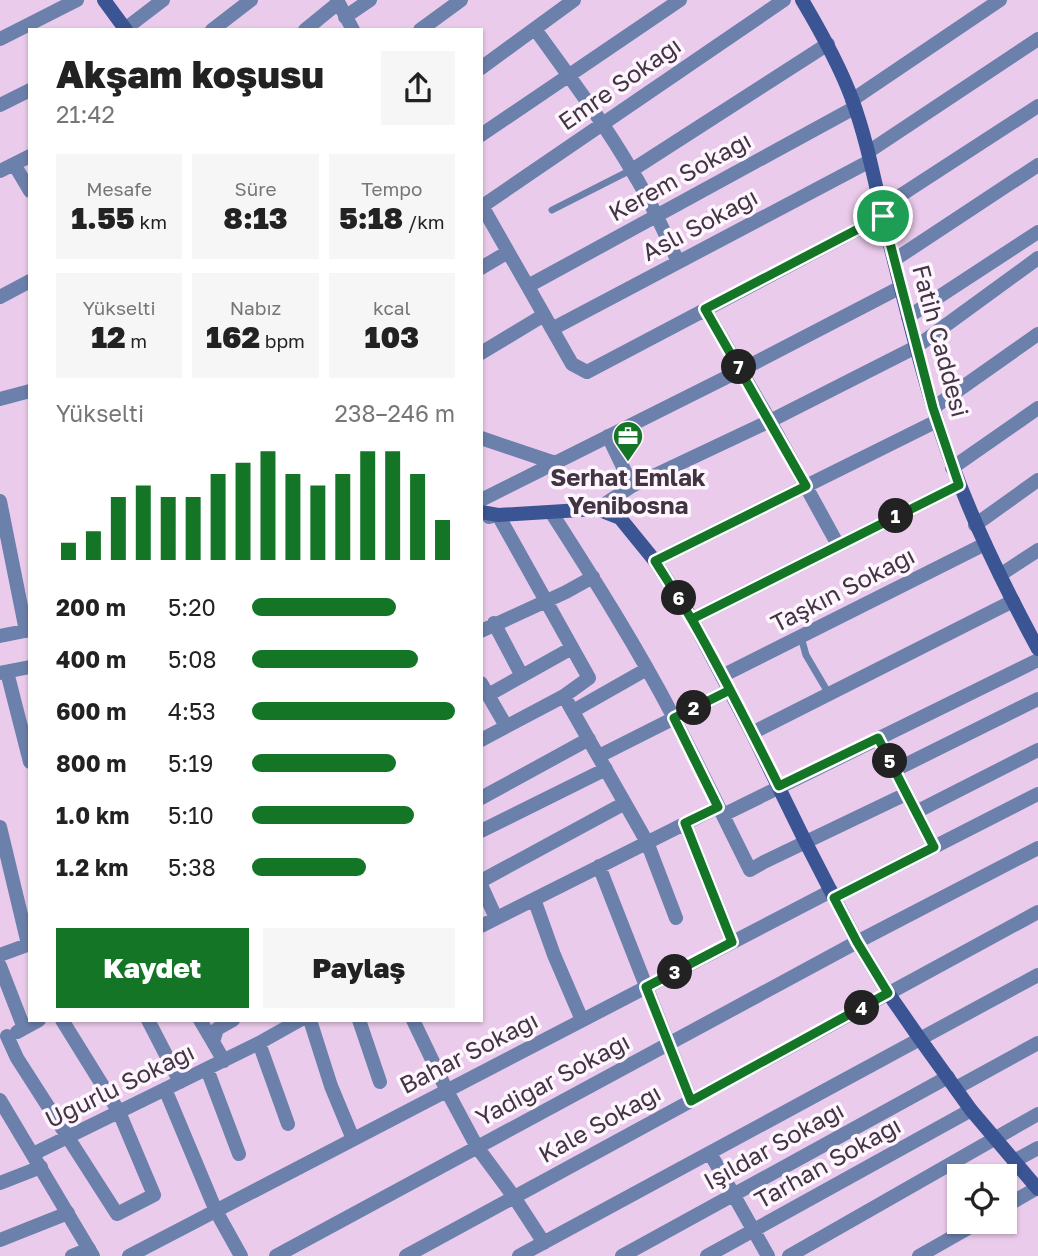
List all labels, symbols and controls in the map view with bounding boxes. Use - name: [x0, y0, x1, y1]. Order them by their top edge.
- street label: Emre Sokağı: [552, 30, 686, 136]
- text: Akşam koşusu: [56, 51, 324, 96]
- button: share: [381, 51, 455, 125]
- text: 21:42: [56, 100, 115, 128]
- street label: Kerem Sokağı: [603, 125, 755, 227]
- text: Mesafe: [86, 177, 152, 200]
- text: Süre: [235, 177, 276, 200]
- text: Tempo: [361, 177, 422, 200]
- street label: Aslı Sokağı: [637, 181, 762, 266]
- pin: [853, 186, 913, 246]
- icon: arrive: [864, 197, 902, 235]
- text: 1.55: [71, 200, 135, 236]
- text: 8:13: [223, 200, 288, 236]
- text: 5:18: [339, 200, 403, 236]
- text: km: [135, 210, 167, 233]
- text: /km: [403, 210, 445, 233]
- street label: Fatih Caddesi: [907, 261, 976, 420]
- text: Yükselti: [83, 296, 156, 319]
- text: Nabız: [230, 296, 281, 319]
- text: kcal: [373, 296, 411, 319]
- text: 12: [91, 319, 126, 355]
- text: 162: [206, 319, 260, 355]
- text: 103: [365, 319, 419, 355]
- text: m: [126, 329, 147, 352]
- text: bpm: [260, 329, 305, 352]
- pin: 7: [722, 350, 756, 384]
- text: 7: [733, 355, 744, 378]
- text: Yükselti: [56, 399, 144, 427]
- text: 238–246 m: [335, 399, 455, 427]
- office icon: Serhat Emlak Yenibosna: [611, 419, 645, 463]
- place label: Serhat Emlak Yenibosna: [550, 462, 706, 519]
- pin: 1: [878, 498, 914, 534]
- text: 1: [891, 504, 900, 527]
- street label: Taşkın Sokağı: [766, 540, 919, 637]
- pin: 6: [662, 580, 696, 616]
- text: 6: [672, 586, 685, 609]
- text: 200 m: [56, 593, 126, 621]
- text: 5:20: [168, 593, 216, 621]
- text: 400 m: [56, 645, 126, 673]
- text: 5:08: [168, 645, 217, 673]
- pin: 2: [676, 690, 712, 726]
- text: 2: [688, 696, 699, 719]
- text: 600 m: [56, 697, 126, 725]
- text: 4:53: [168, 697, 216, 725]
- pin: 5: [872, 744, 908, 778]
- text: 800 m: [56, 749, 127, 777]
- text: 5:19: [168, 749, 213, 777]
- text: 5: [884, 749, 895, 772]
- text: 1.0 km: [56, 801, 129, 829]
- text: 5:10: [168, 801, 214, 829]
- text: 1.2 km: [56, 853, 128, 881]
- text: 5:38: [168, 853, 216, 881]
- button: Kaydet: [56, 928, 249, 1008]
- button: Paylaş: [263, 928, 455, 1008]
- pin: 3: [658, 954, 692, 990]
- text: 3: [669, 960, 680, 983]
- pin: 4: [844, 990, 880, 1026]
- text: 4: [856, 996, 867, 1019]
- street label: Bahar Sokağı: [394, 1004, 542, 1099]
- street label: Yadigar Sokağı: [471, 1026, 634, 1131]
- street label: Uğurlu Sokağı: [40, 1036, 199, 1133]
- street label: Kale Sokağı: [533, 1077, 665, 1168]
- street label: Işıldar Sokağı: [698, 1094, 848, 1195]
- street label: Tarhan Sokağı: [749, 1110, 905, 1214]
- map controls: [947, 1164, 1017, 1234]
- button: locate: [947, 1164, 1017, 1234]

